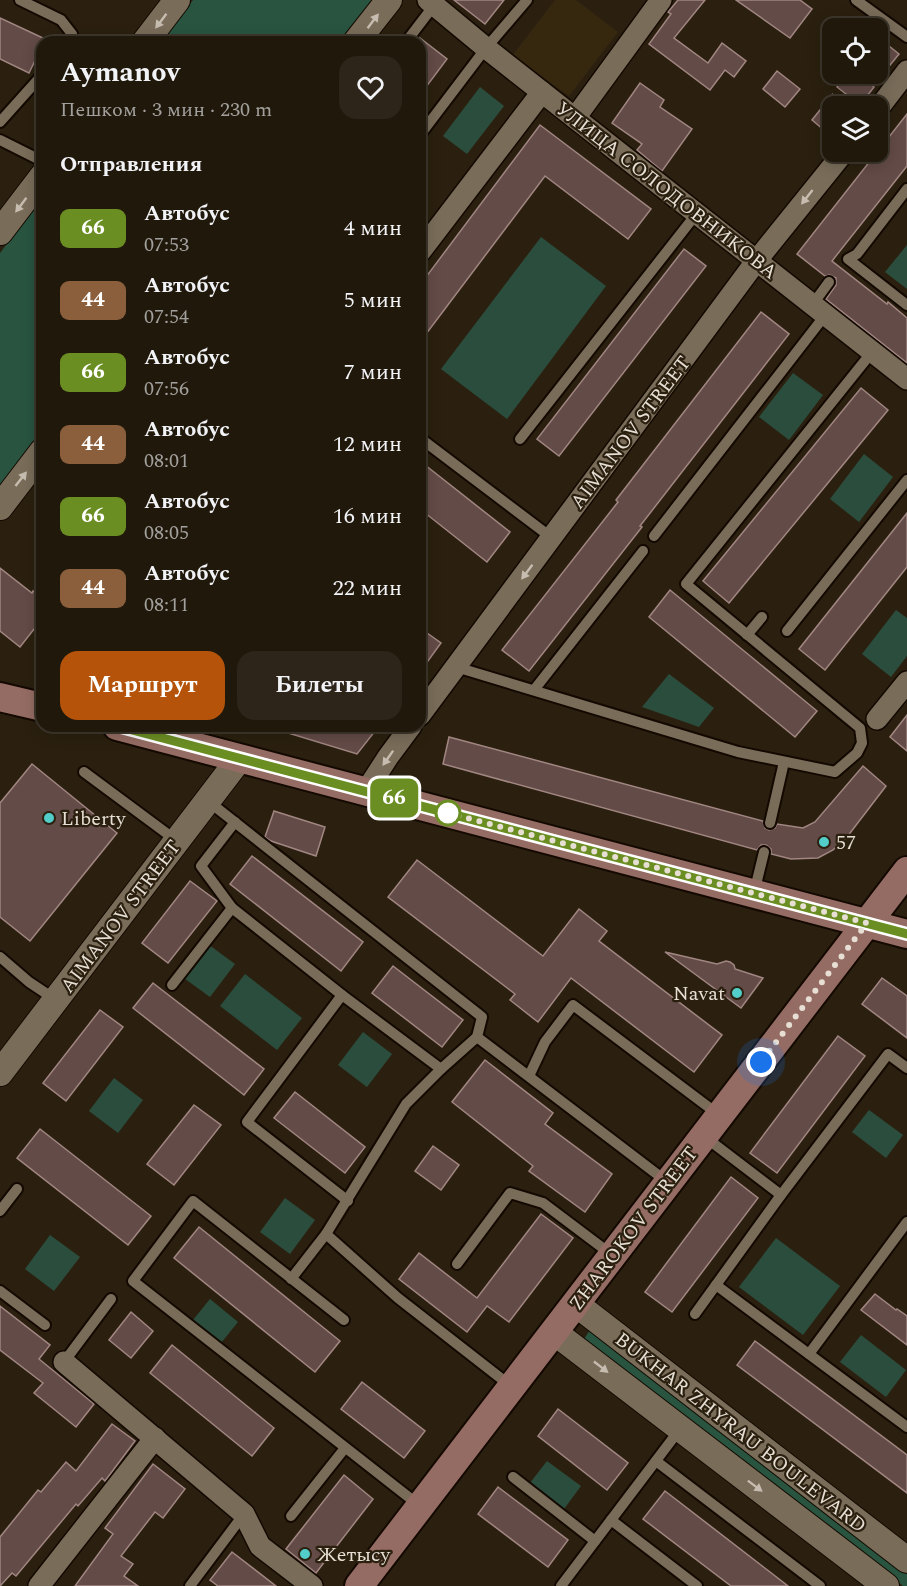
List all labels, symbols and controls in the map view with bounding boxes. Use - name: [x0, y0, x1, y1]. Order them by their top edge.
- one-way arrow: [155, 13, 167, 29]
- one-way arrow: [366, 13, 379, 29]
- map controls: [822, 18, 888, 162]
- button: locate: [822, 18, 888, 84]
- text: Aymanov: [60, 51, 180, 94]
- button: heart: [339, 56, 402, 119]
- text: Пешком · 3 мин · 230 m: [60, 95, 272, 125]
- street label: УЛИЦА СОЛОДОВНИКОВА: [549, 95, 784, 287]
- button: layers: [822, 96, 888, 162]
- text: Отправления: [60, 148, 202, 181]
- one-way arrow: [802, 190, 814, 205]
- one-way arrow: [15, 196, 27, 212]
- text: Автобус: [144, 197, 230, 230]
- text: 66: [81, 212, 105, 244]
- text: 4 мин: [344, 212, 402, 245]
- text: 07:53: [144, 230, 189, 260]
- text: Автобус: [144, 269, 230, 302]
- text: 44: [81, 284, 105, 316]
- text: 5 мин: [344, 284, 402, 317]
- text: 07:54: [144, 302, 189, 332]
- text: Автобус: [144, 341, 230, 374]
- street label: AIMANOV STREET: [563, 350, 699, 516]
- text: 66: [81, 356, 105, 388]
- text: 7 мин: [344, 356, 402, 389]
- text: 07:56: [144, 374, 189, 404]
- text: Автобус: [144, 413, 230, 446]
- text: 44: [81, 428, 105, 460]
- text: 12 мин: [333, 428, 402, 461]
- text: 08:01: [144, 446, 189, 476]
- one-way arrow: [15, 472, 27, 488]
- text: Автобус: [144, 485, 230, 518]
- text: 66: [81, 500, 105, 532]
- text: 16 мин: [333, 500, 402, 533]
- text: 08:05: [144, 518, 189, 548]
- text: Автобус: [144, 557, 230, 590]
- one-way arrow: [521, 564, 533, 579]
- text: 44: [81, 572, 105, 604]
- text: 22 мин: [333, 572, 402, 605]
- text: 08:11: [144, 590, 189, 620]
- button: Маршрут: [60, 651, 225, 720]
- button: Билеты: [237, 651, 402, 720]
- one-way arrow: [383, 750, 394, 766]
- line badge: 66: [367, 778, 421, 818]
- text: 66: [382, 782, 406, 814]
- unlabelled marker: [435, 800, 461, 826]
- place label: Liberty: [61, 804, 127, 834]
- marker: Liberty: [42, 811, 56, 825]
- place label: 57: [836, 828, 856, 858]
- street label: AIMANOV STREET: [53, 834, 189, 1000]
- marker: 57: [817, 835, 831, 849]
- place label: Navat: [673, 979, 725, 1009]
- marker: Navat: [730, 986, 744, 1000]
- your location: [746, 1047, 776, 1077]
- street label: ZHAROKOV STREET: [562, 1140, 706, 1317]
- street label: BUKHAR ZHYRAU BOULEVARD: [608, 1325, 873, 1541]
- one-way arrow: [593, 1361, 609, 1373]
- one-way arrow: [747, 1480, 763, 1492]
- place label: Жетысу: [317, 1540, 392, 1570]
- marker: Жетысу: [298, 1547, 312, 1561]

